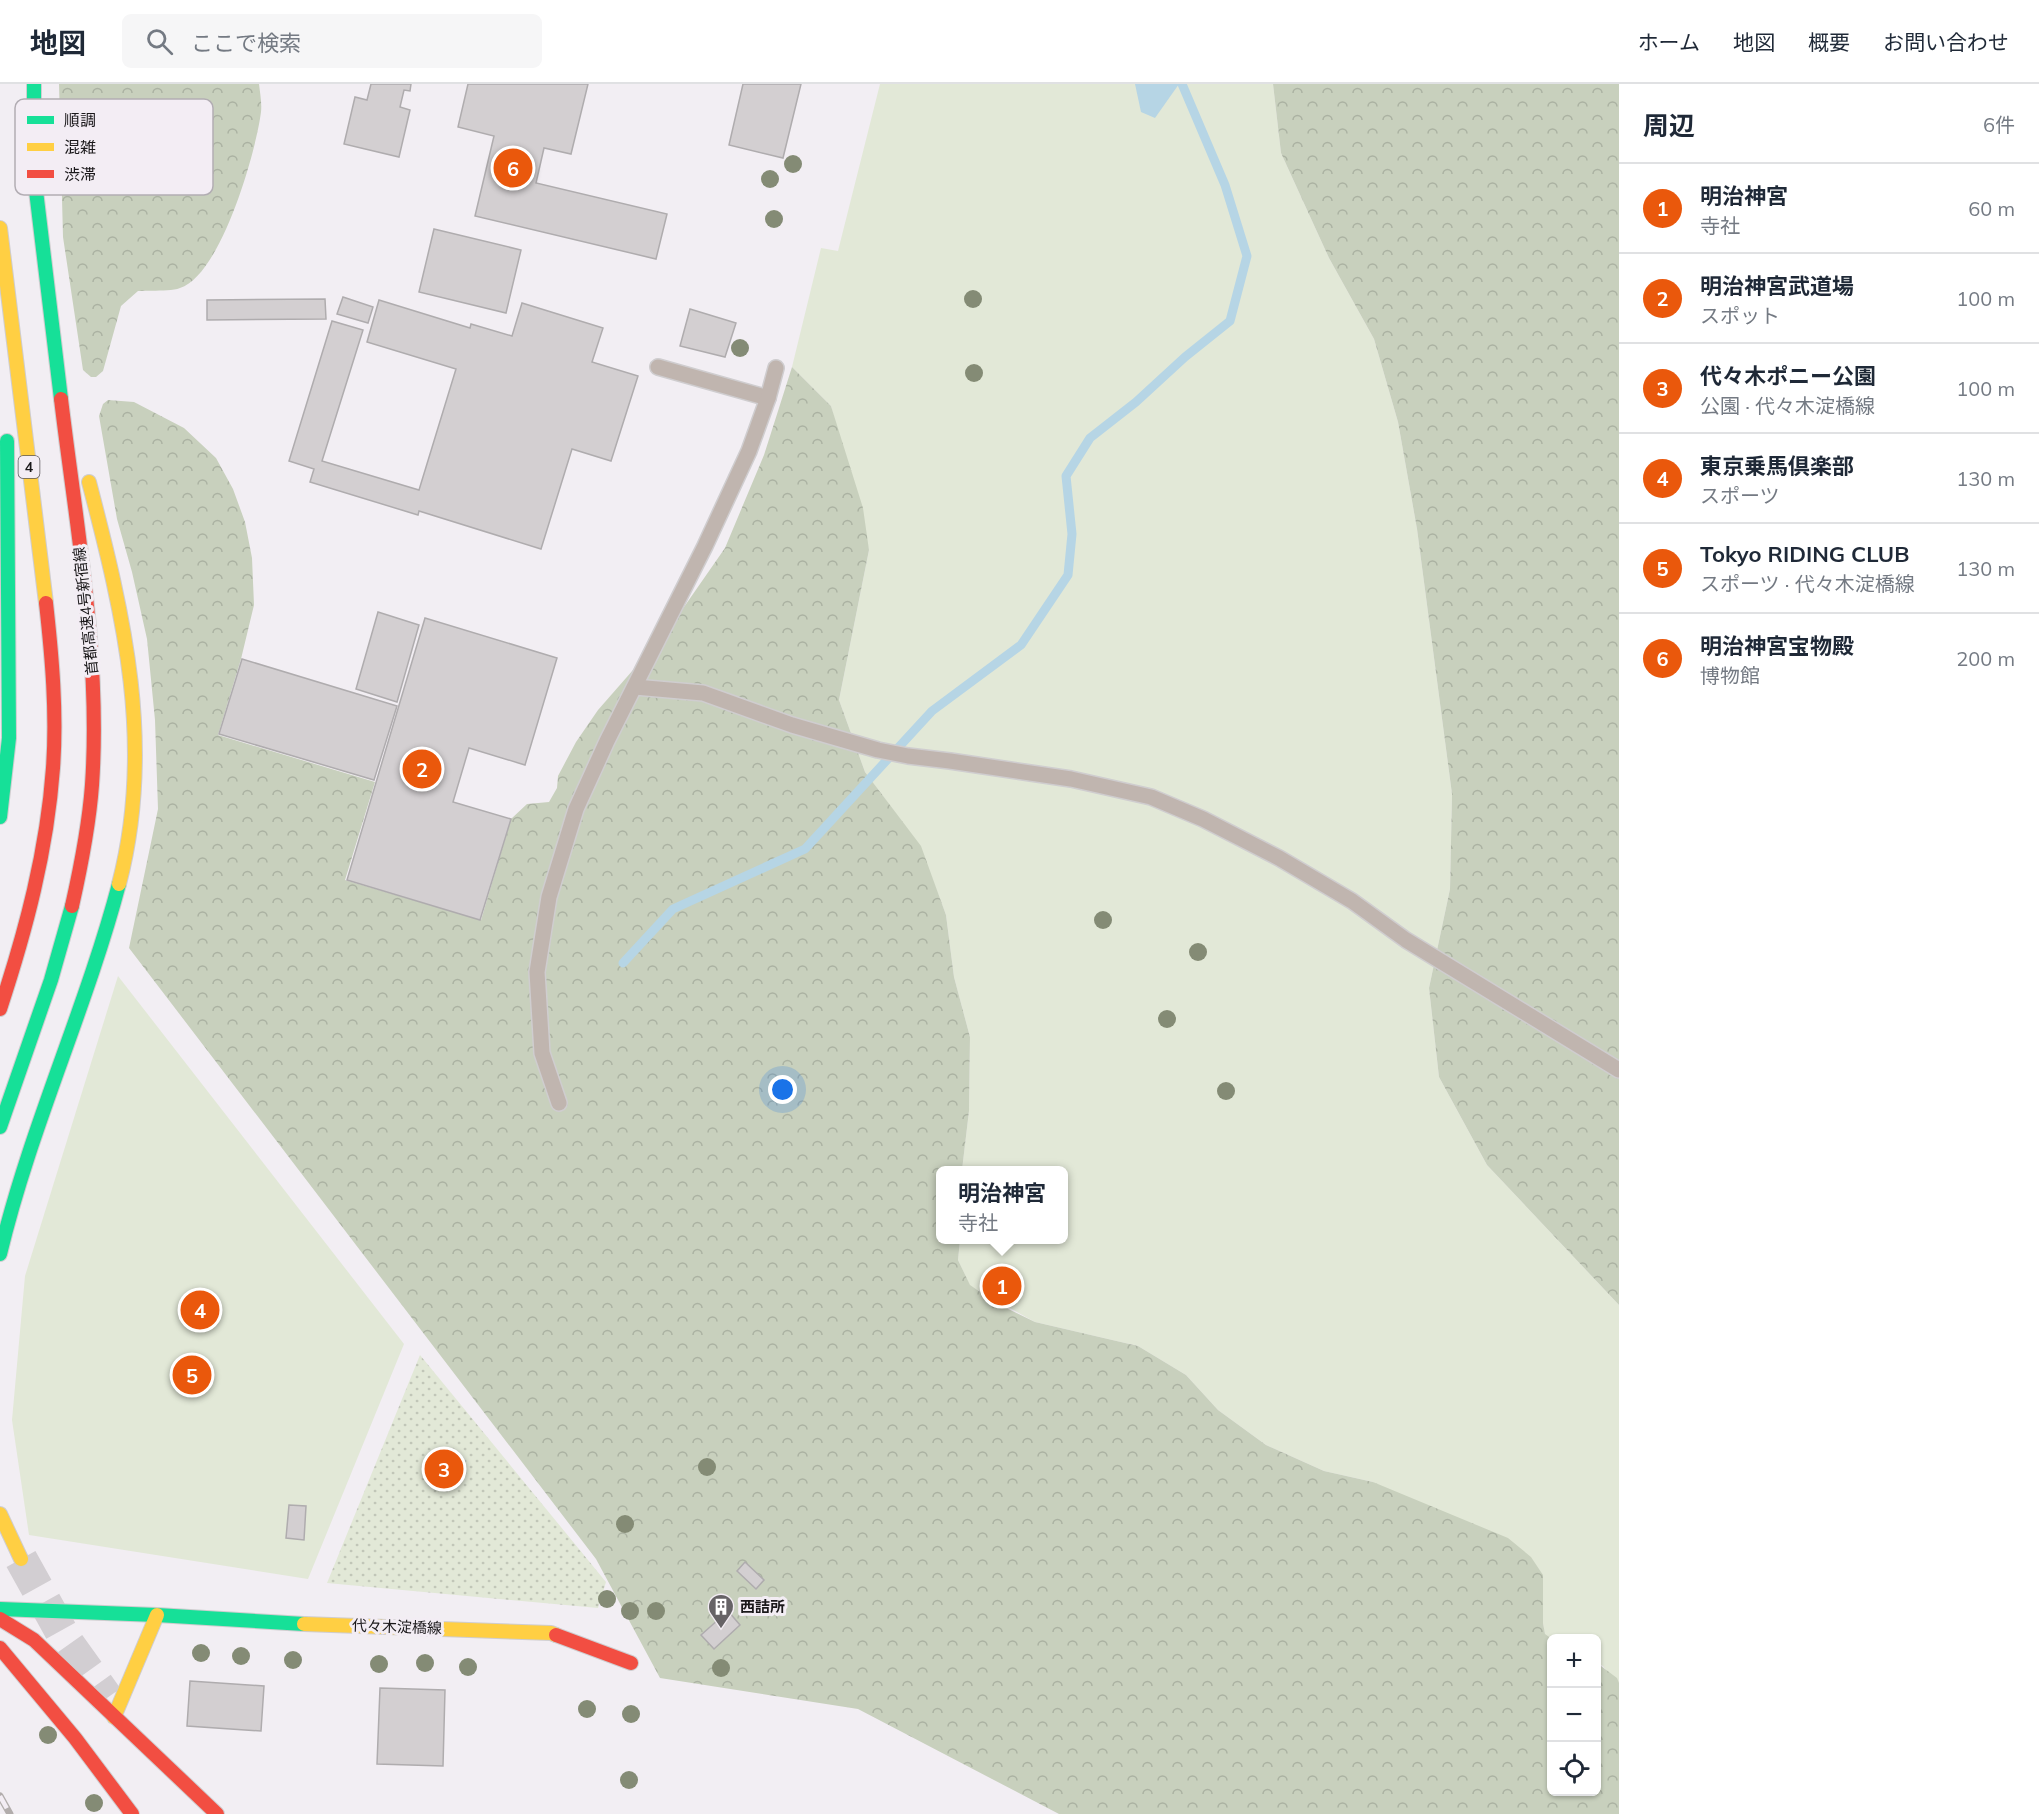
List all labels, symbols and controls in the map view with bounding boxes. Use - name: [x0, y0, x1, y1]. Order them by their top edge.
- search box: [122, 14, 542, 68]
- text: 地図: [30, 25, 86, 60]
- icon: search: [143, 25, 176, 58]
- text: ここで検索: [191, 29, 301, 57]
- text: ホーム: [1638, 29, 1700, 55]
- text: 地図: [1733, 29, 1775, 55]
- text: 概要: [1808, 29, 1850, 55]
- text: お問い合わせ: [1883, 29, 2009, 55]
- legend: [15, 99, 213, 195]
- text: 周辺: [1643, 109, 1695, 142]
- text: 順調: [64, 110, 96, 130]
- text: 6件: [1983, 112, 2015, 137]
- text: 混雑: [64, 137, 96, 157]
- pin: 6: [494, 146, 532, 190]
- text: 渋滞: [64, 164, 96, 184]
- text: 明治神宮: [1700, 182, 1788, 210]
- text: 1: [1657, 196, 1669, 221]
- text: 60 m: [1968, 196, 2015, 221]
- text: 寺社: [1700, 213, 1740, 238]
- text: 明治神宮武道場: [1700, 272, 1854, 300]
- text: 2: [1657, 286, 1669, 311]
- text: 100 m: [1956, 286, 2015, 311]
- text: スポット: [1700, 303, 1780, 328]
- text: 代々木ポニー公園: [1700, 362, 1876, 390]
- text: 3: [1657, 376, 1669, 401]
- text: 100 m: [1956, 376, 2015, 401]
- text: 公園 · 代々木淀橋線: [1700, 393, 1875, 418]
- text: 東京乗馬倶楽部: [1700, 452, 1854, 480]
- road number: 4: [18, 456, 40, 478]
- text: 4: [1657, 466, 1669, 491]
- text: 130 m: [1956, 466, 2015, 491]
- text: スポーツ: [1700, 483, 1780, 508]
- text: Tokyo RIDING CLUB: [1700, 540, 1909, 568]
- street label: 首都高速4号新宿線: [69, 546, 102, 676]
- text: 5: [1657, 556, 1669, 581]
- text: 130 m: [1956, 556, 2015, 581]
- text: スポーツ · 代々木淀橋線: [1700, 571, 1915, 596]
- text: 明治神宮宝物殿: [1700, 632, 1854, 660]
- text: 6: [1657, 646, 1669, 671]
- text: 200 m: [1956, 646, 2015, 671]
- text: 博物館: [1700, 663, 1760, 688]
- pin: 2: [402, 746, 442, 792]
- your location: [768, 1075, 797, 1104]
- popup: [936, 1166, 1068, 1244]
- text: 明治神宮: [958, 1179, 1046, 1207]
- text: 寺社: [958, 1210, 998, 1235]
- pin: 1: [982, 1264, 1022, 1308]
- pin: 4: [180, 1288, 220, 1332]
- pin: 5: [172, 1352, 212, 1398]
- pin: 3: [424, 1446, 464, 1492]
- building icon: 西詰所: [706, 1592, 736, 1630]
- place label: 西詰所: [740, 1597, 785, 1616]
- street label: 代々木淀橋線: [352, 1615, 442, 1638]
- map controls: [1547, 1634, 1601, 1796]
- button: +: [1547, 1634, 1601, 1688]
- button: −: [1547, 1688, 1601, 1742]
- button: locate: [1547, 1742, 1601, 1796]

